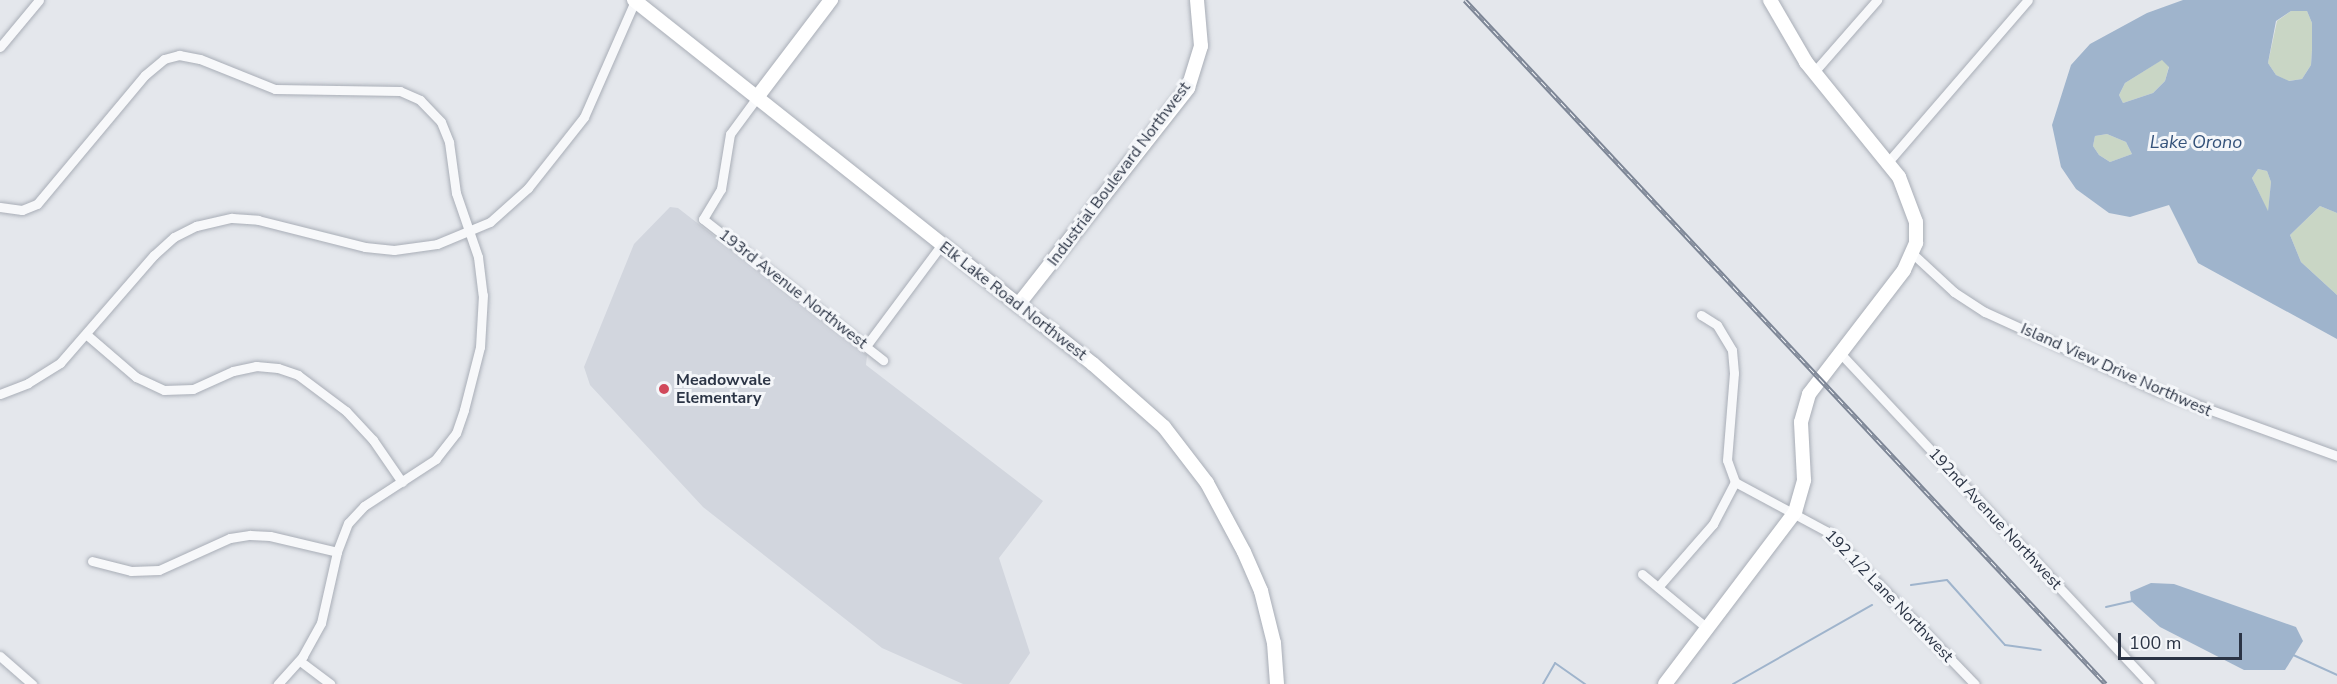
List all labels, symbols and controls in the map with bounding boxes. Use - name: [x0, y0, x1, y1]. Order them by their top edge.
- street label: Industrial Boulevard Northwest: [1044, 78, 1194, 270]
- water label: Lake Orono: [2150, 131, 2242, 153]
- street label: 193rd Avenue Northwest: [715, 225, 871, 353]
- street label: Elk Lake Road Northwest: [936, 238, 1090, 364]
- street label: Island View Drive Northwest: [2018, 319, 2214, 421]
- place label: Meadowvale Elementary: [676, 370, 771, 408]
- marker: Meadowvale Elementary: [657, 382, 671, 396]
- street label: 192nd Avenue Northwest: [1924, 444, 2066, 594]
- street label: 192 1/2 Lane Northwest: [1821, 526, 1957, 666]
- scale bar: [2121, 621, 2246, 659]
- text: 100 m: [2129, 631, 2181, 655]

